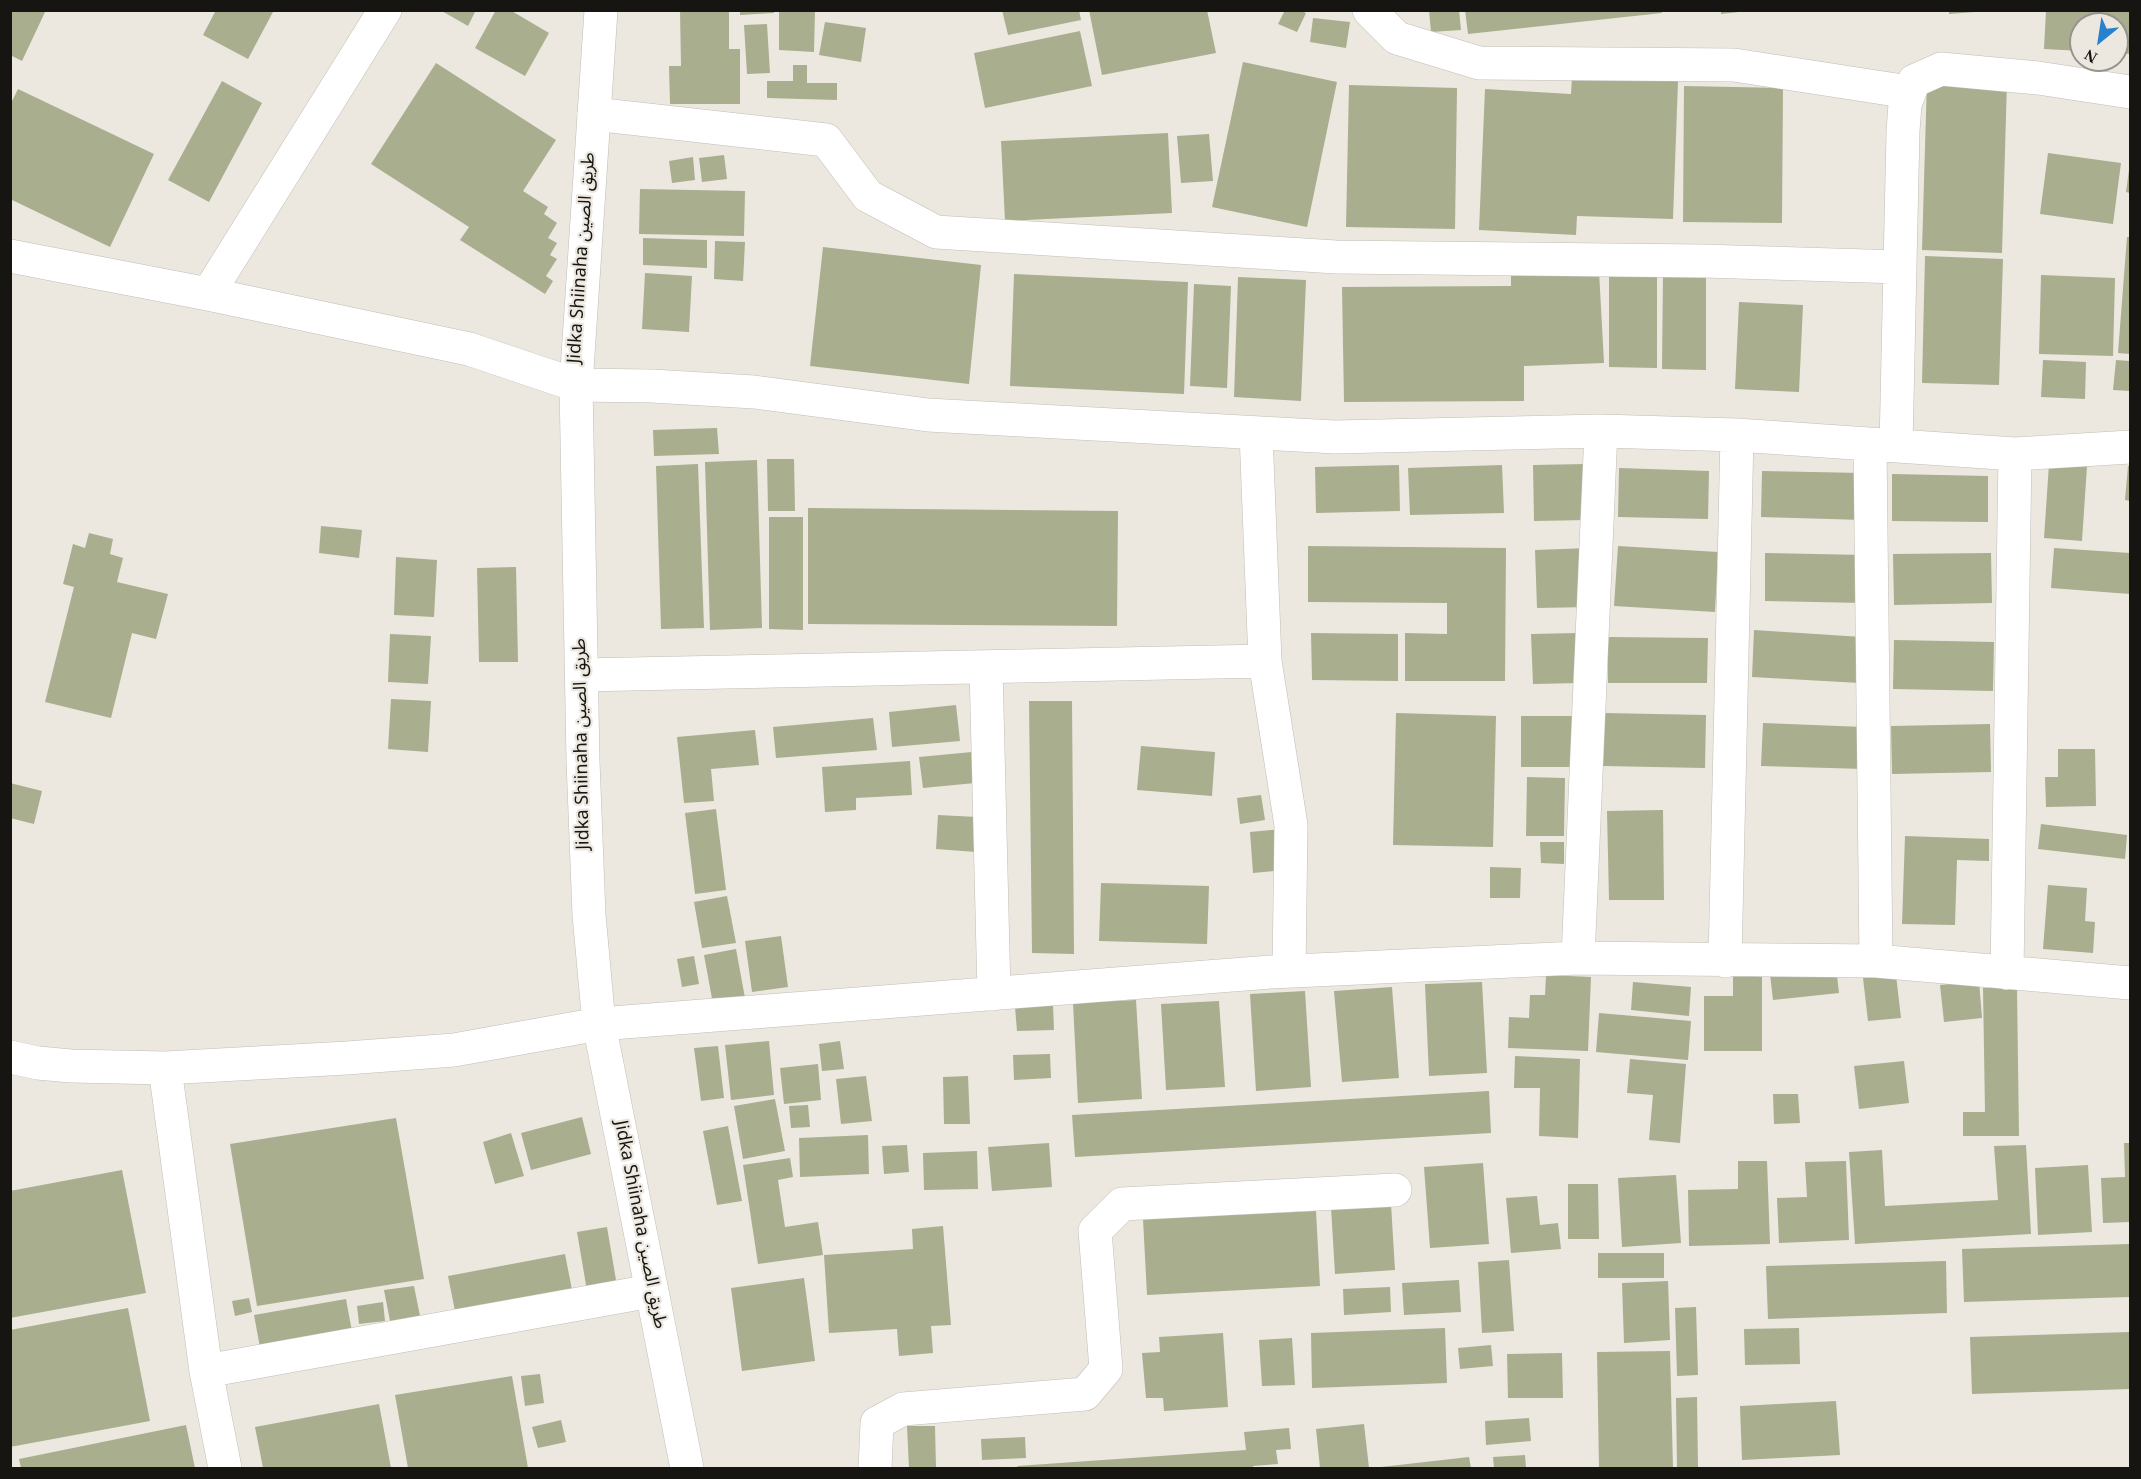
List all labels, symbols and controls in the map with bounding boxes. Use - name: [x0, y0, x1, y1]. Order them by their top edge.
- north arrow: [2069, 12, 2129, 72]
- text: N: [2081, 46, 2100, 67]
- street label: Jidka Shiinaha طريق الصين: [566, 152, 602, 364]
- street label: Jidka Shiinaha طريق الصين: [571, 638, 597, 850]
- street label: Jidka Shiinaha طريق الصين: [607, 1119, 669, 1331]

